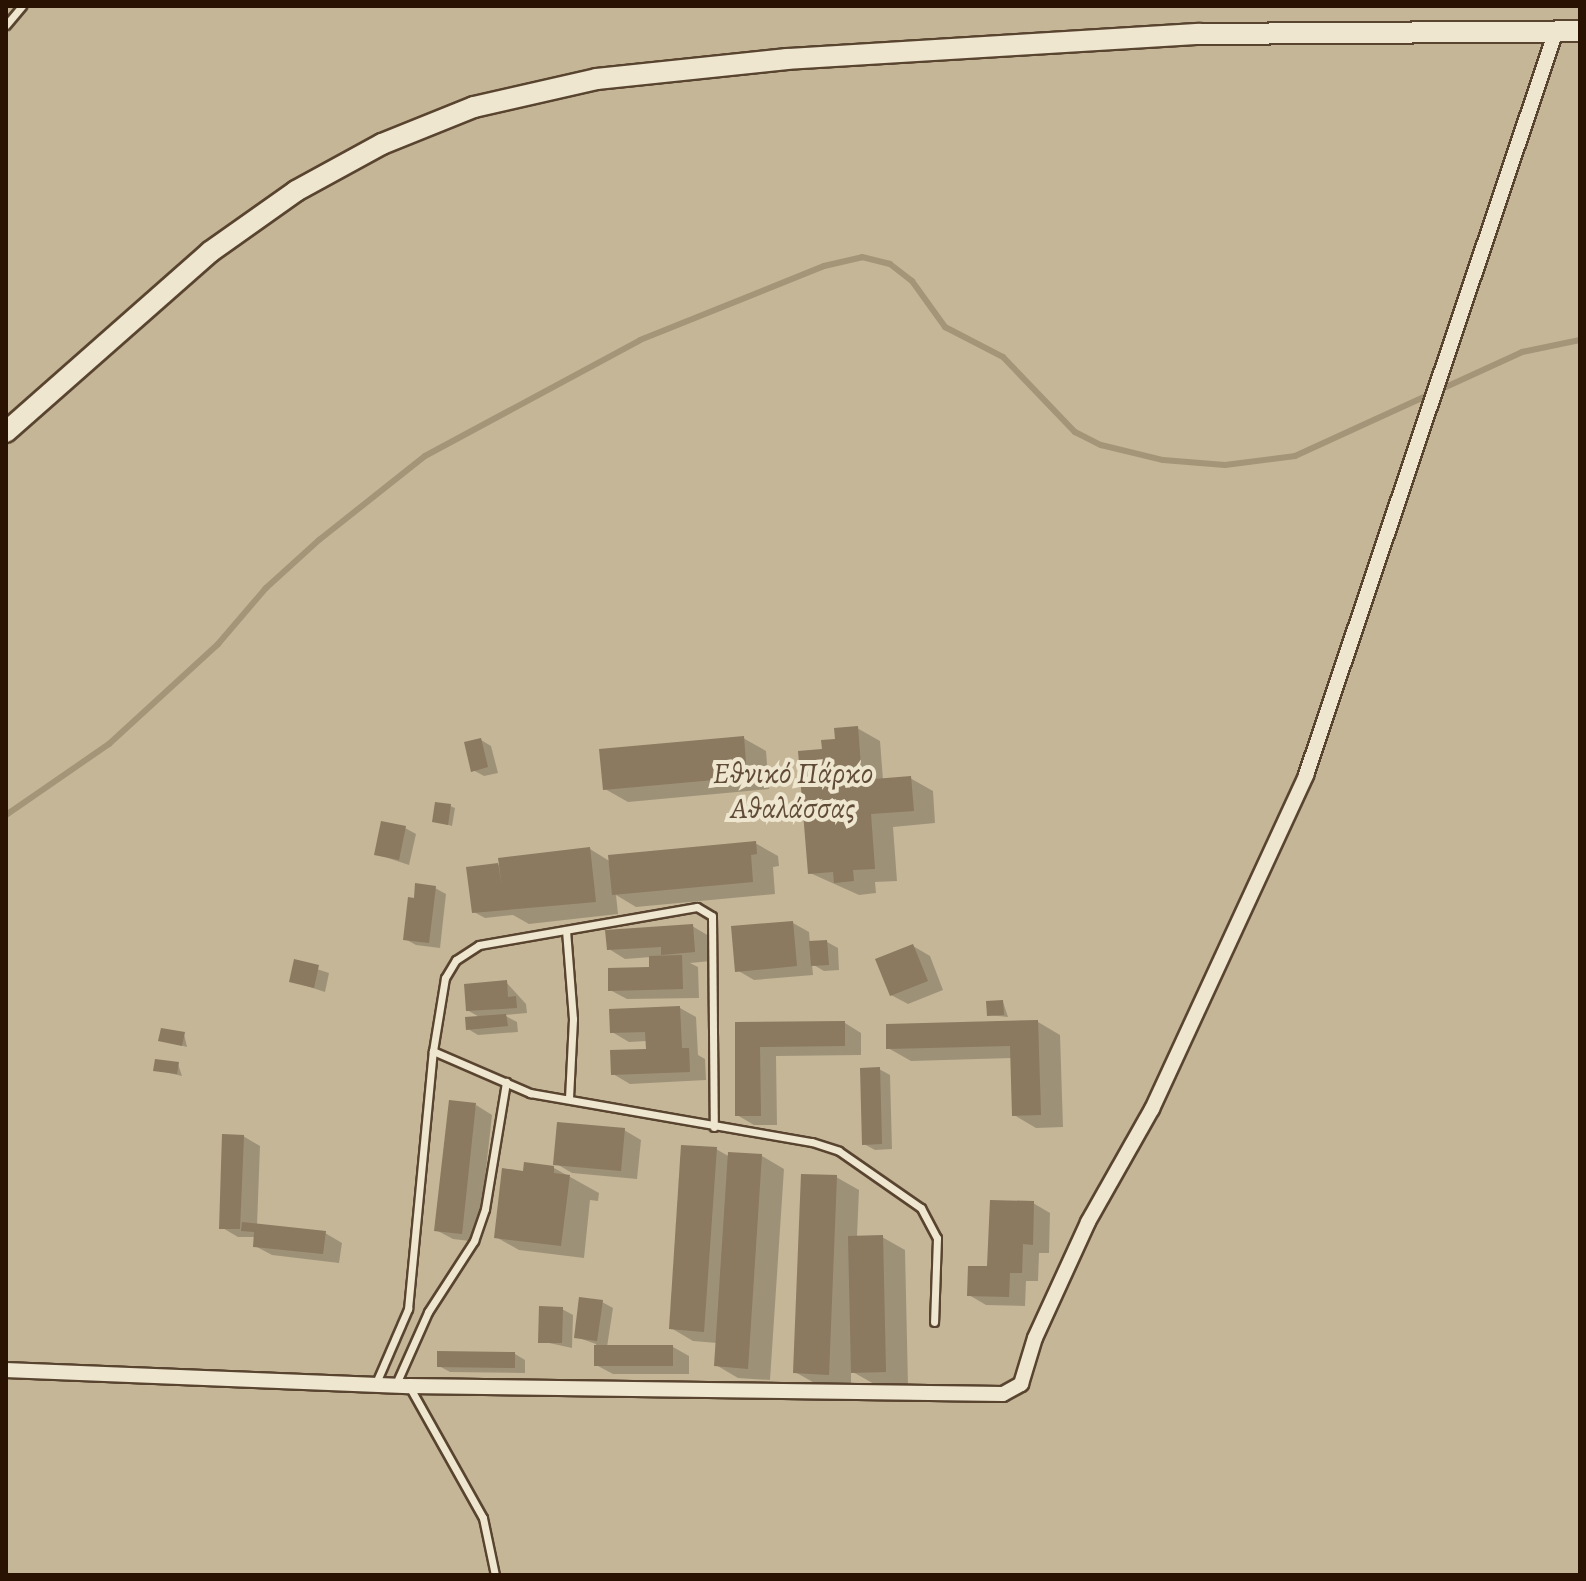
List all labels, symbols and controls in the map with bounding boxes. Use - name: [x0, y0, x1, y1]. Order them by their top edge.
- park label: Εθνικό Πάρκο Αθαλάσσας: [713, 755, 873, 826]

